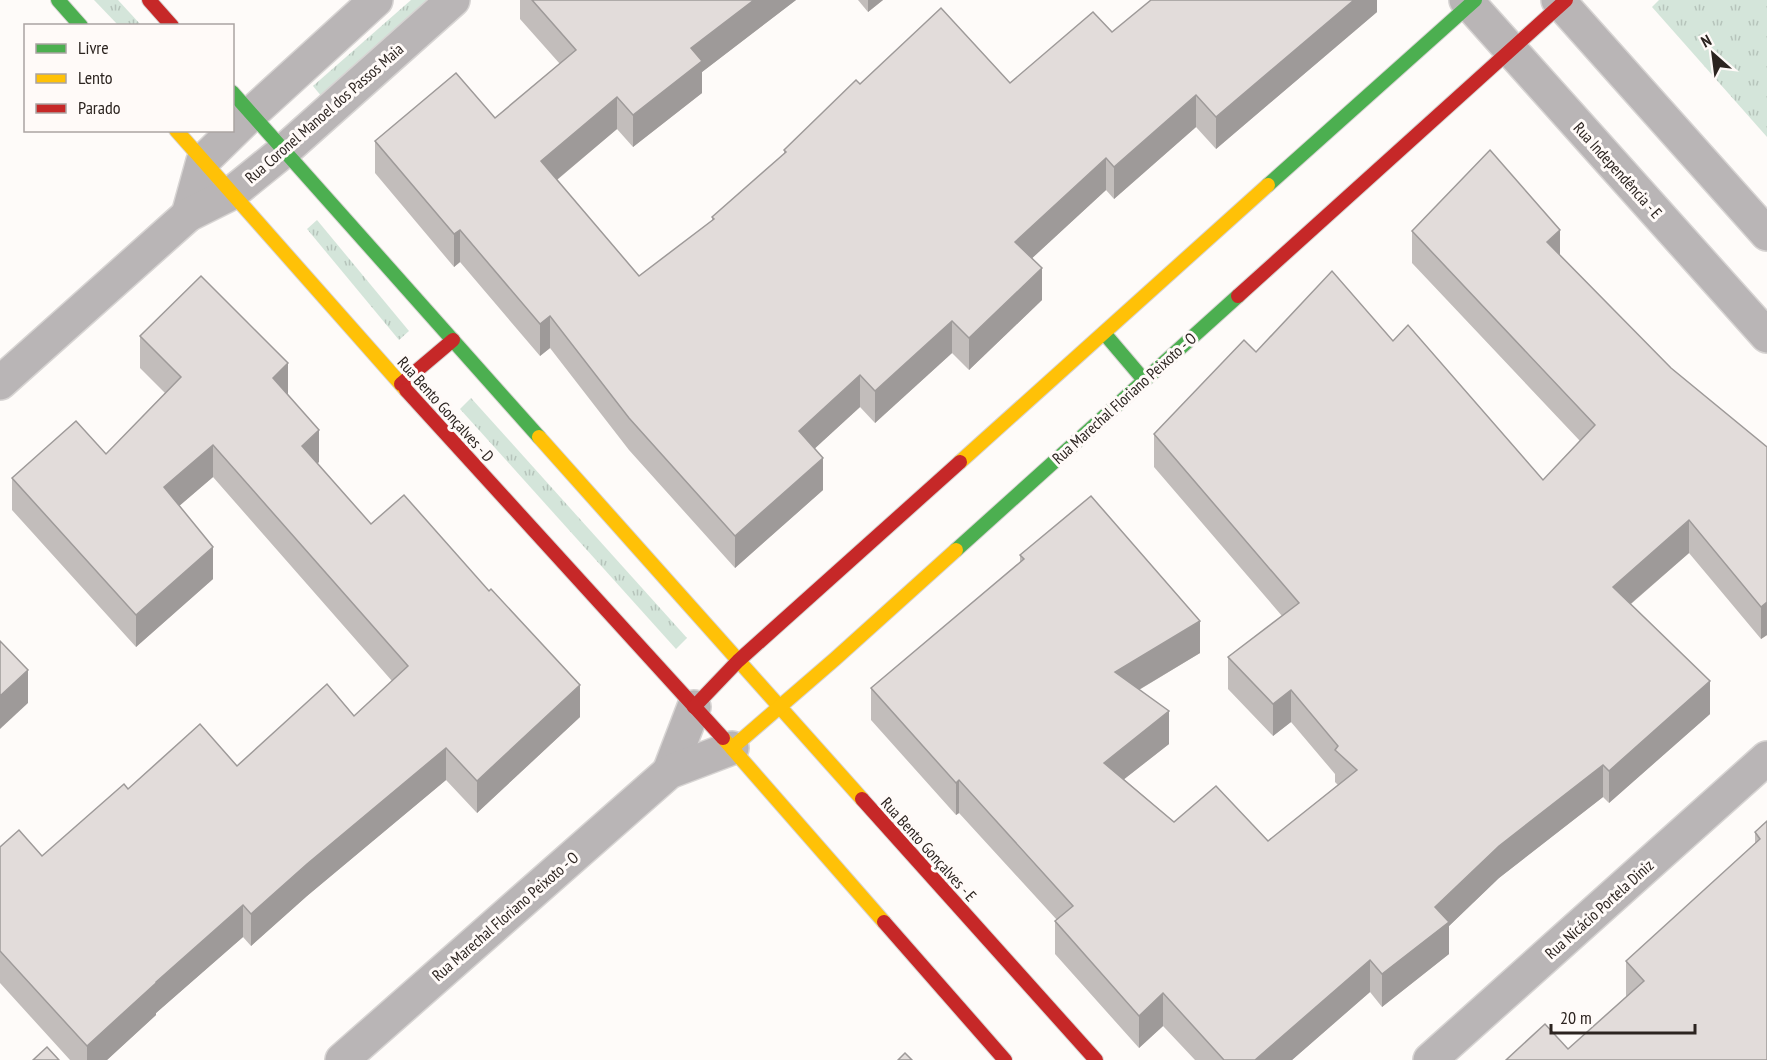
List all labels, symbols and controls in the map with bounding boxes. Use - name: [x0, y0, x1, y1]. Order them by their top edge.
- legend: [24, 24, 234, 132]
- north arrow: [1683, 24, 1743, 84]
- text: N: [1697, 30, 1714, 52]
- text: Livre: [78, 36, 109, 59]
- street label: Rua Coronel Manoel dos Passos Maia: [241, 39, 407, 187]
- text: Lento: [78, 66, 113, 89]
- text: Parado: [78, 96, 121, 119]
- street label: Rua Independência - E: [1570, 118, 1667, 222]
- street label: Rua Marechal Floriano Peixoto - O: [1048, 328, 1200, 468]
- street label: Rua Bento Gonçalves - D: [394, 352, 498, 466]
- street label: Rua Bento Gonçalves - E: [877, 793, 981, 905]
- street label: Rua Marechal Floriano Peixoto - O: [428, 847, 582, 985]
- street label: Rua Nicácio Portela Diniz: [1541, 855, 1658, 963]
- scale bar: [1551, 997, 1695, 1035]
- text: 20 m: [1560, 1006, 1592, 1029]

